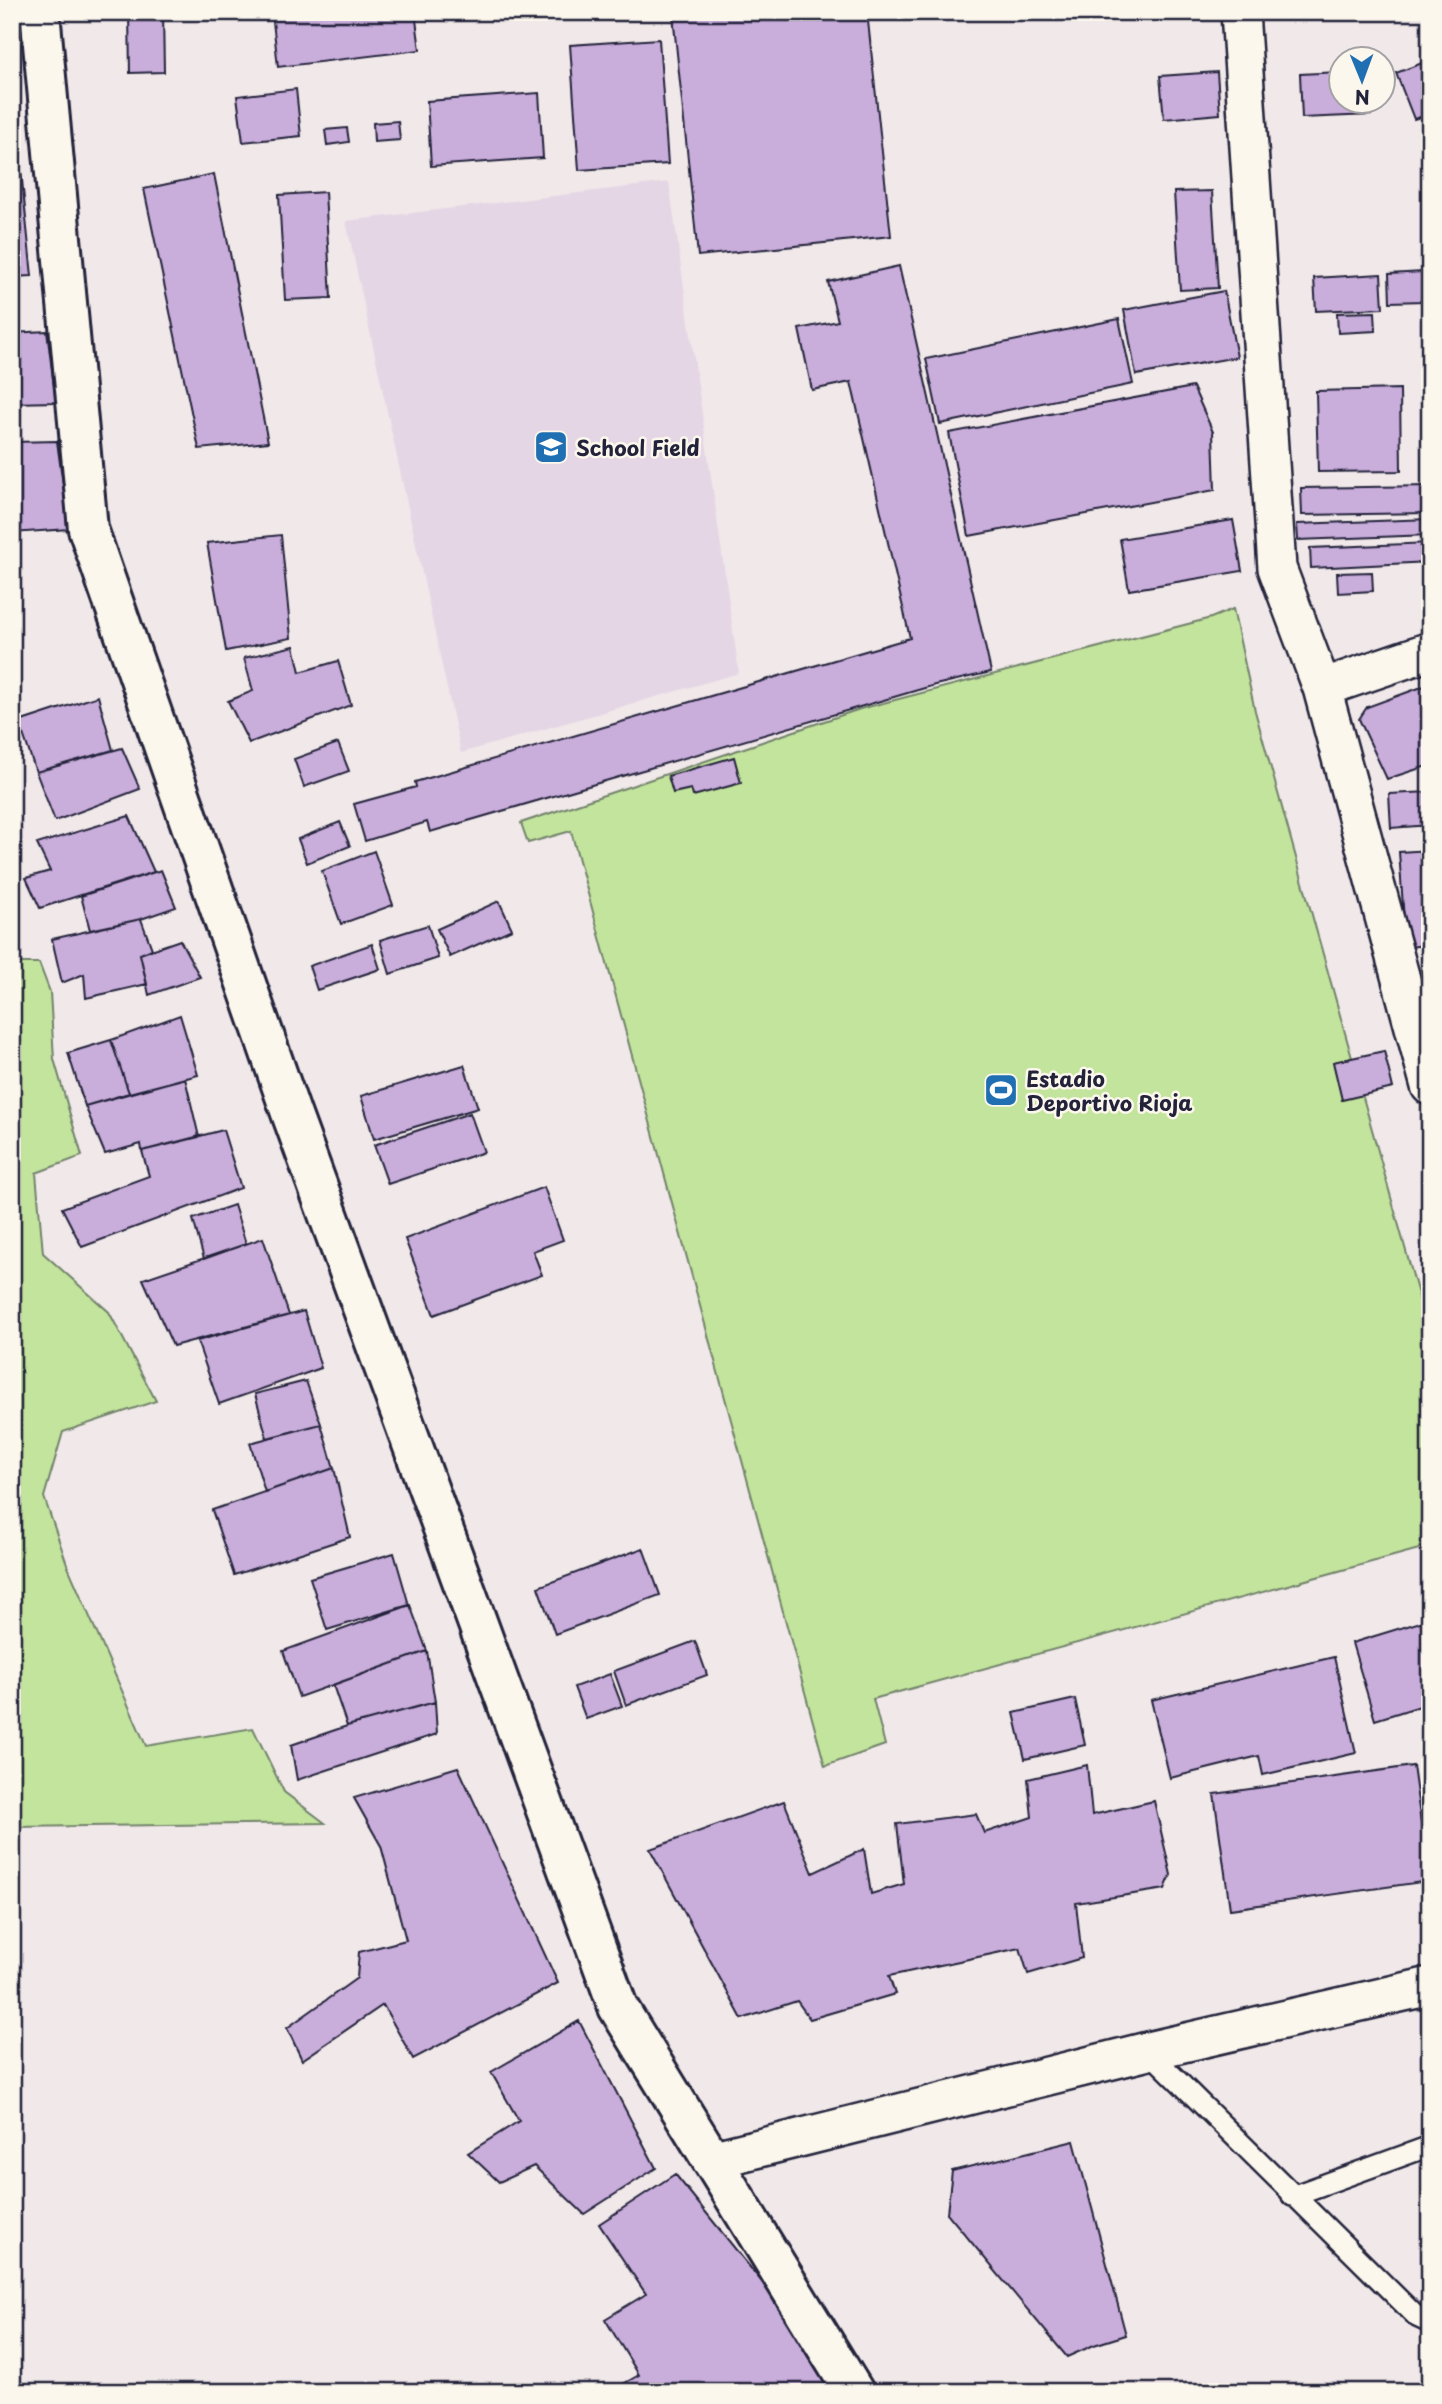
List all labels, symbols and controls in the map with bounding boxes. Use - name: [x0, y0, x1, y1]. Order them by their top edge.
- north arrow: [1326, 46, 1396, 116]
- text: N: [1355, 84, 1370, 112]
- school or university icon: School Field: [532, 428, 570, 466]
- place label: School Field: [576, 431, 700, 463]
- place label: Estadio Deportivo Rioja: [1026, 1062, 1193, 1118]
- sports icon: Estadio Deportivo Rioja: [982, 1071, 1020, 1109]

